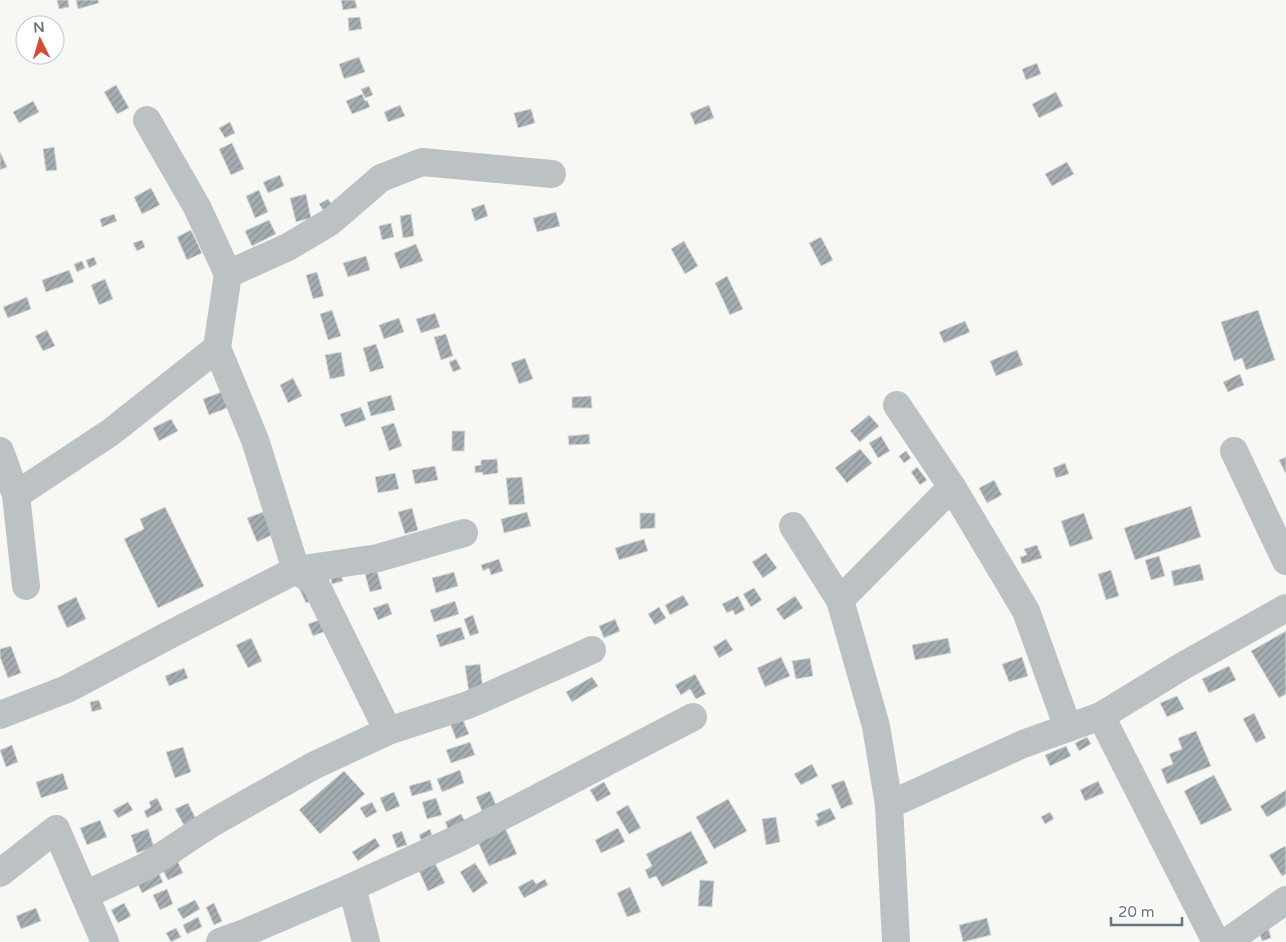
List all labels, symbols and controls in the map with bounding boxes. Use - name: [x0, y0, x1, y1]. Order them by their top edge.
- north arrow: [15, 15, 65, 65]
- text: N: [33, 19, 45, 37]
- scale bar: [1111, 894, 1182, 926]
- text: 20 m: [1118, 903, 1155, 921]

